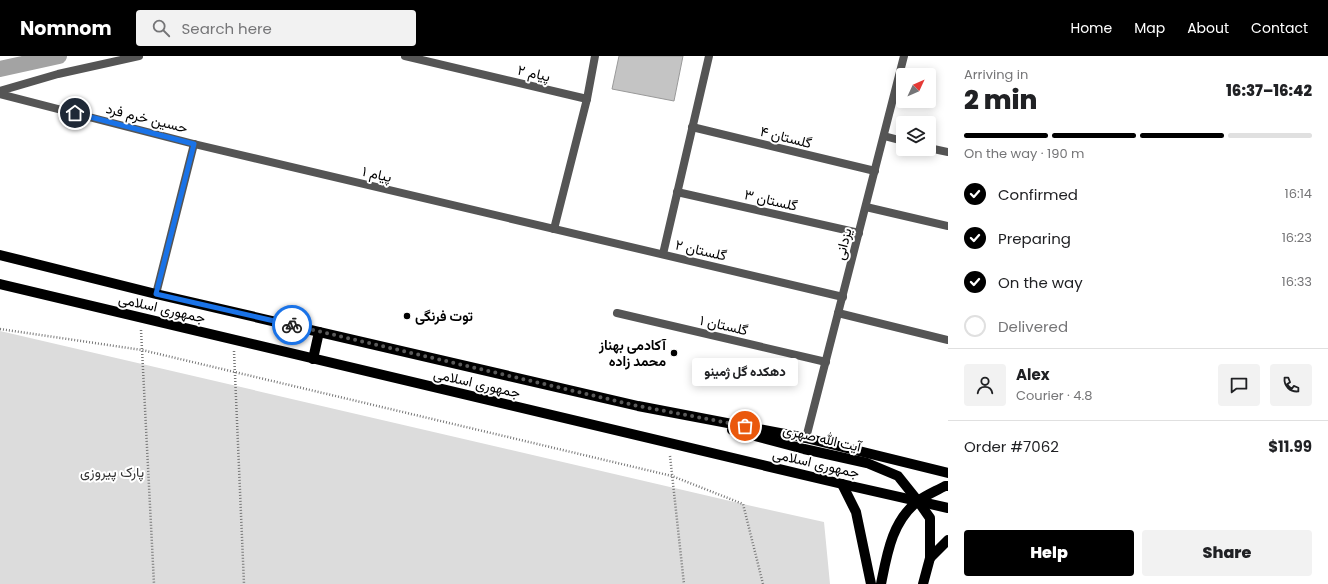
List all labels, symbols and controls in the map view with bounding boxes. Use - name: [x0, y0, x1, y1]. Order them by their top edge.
- search box: [136, 10, 416, 46]
- text: Nomnom: [20, 15, 112, 42]
- icon: search: [150, 17, 172, 39]
- text: Search here: [182, 18, 272, 39]
- text: Home: [1070, 18, 1112, 38]
- text: Map: [1134, 18, 1165, 38]
- text: About: [1187, 18, 1229, 38]
- text: Contact: [1251, 18, 1308, 38]
- street label: پیام ۲: [516, 60, 552, 86]
- text: Arriving in: [964, 65, 1028, 84]
- north arrow: [896, 68, 936, 108]
- map controls: [896, 68, 936, 156]
- text: 16:37–16:42: [1226, 80, 1312, 101]
- text: 2 min: [964, 82, 1037, 118]
- pin: [58, 96, 92, 130]
- street label: حسین خرم فرد: [104, 98, 190, 138]
- icon: home: [64, 102, 86, 124]
- button: layers: [896, 116, 936, 156]
- street label: گلستان ۴: [758, 121, 814, 153]
- text: On the way · 190 m: [964, 144, 1084, 163]
- street label: پیام ۱: [360, 161, 394, 187]
- icon: check: [964, 183, 986, 205]
- street label: گلستان ۳: [742, 184, 800, 216]
- text: Confirmed: [998, 184, 1078, 205]
- text: 16:14: [1284, 184, 1312, 203]
- street label: یزدانی: [829, 226, 857, 262]
- icon: check: [964, 227, 986, 249]
- text: Preparing: [998, 228, 1071, 249]
- text: 16:23: [1282, 228, 1312, 247]
- street label: گلستان ۲: [673, 234, 729, 266]
- icon: check: [964, 271, 986, 293]
- text: On the way: [998, 272, 1083, 293]
- text: 16:33: [1282, 272, 1312, 291]
- street label: جمهوری اسلامی: [117, 288, 207, 328]
- courier: [272, 305, 312, 345]
- place label: توت فرنگی: [415, 306, 473, 326]
- street label: گلستان ۱: [698, 310, 750, 340]
- marker: توت فرنگی: [402, 311, 412, 321]
- icon: bike: [281, 314, 303, 336]
- text: Delivered: [998, 316, 1068, 337]
- place label: آکادمی بهناز محمد زاده: [598, 335, 667, 371]
- marker: آکادمی بهناز محمد زاده: [669, 348, 679, 358]
- callout: دهکده گل ژمینو: [692, 358, 798, 386]
- text: دهکده گل ژمینو: [704, 362, 786, 381]
- street label: جمهوری اسلامی: [432, 363, 522, 403]
- button: person: [964, 364, 1006, 406]
- text: Alex: [1016, 364, 1050, 385]
- button: chat: [1218, 364, 1260, 406]
- button: phone: [1270, 364, 1312, 406]
- text: Courier · 4.8: [1016, 386, 1092, 405]
- pin: [728, 409, 762, 443]
- icon: bag: [734, 415, 756, 437]
- street label: آیت الله صهری: [781, 419, 865, 457]
- text: Order #7062: [964, 436, 1059, 457]
- text: $11.99: [1268, 436, 1312, 457]
- street label: جمهوری اسلامی: [771, 443, 861, 483]
- park label: پارک پیروزی: [80, 462, 144, 482]
- button: Help: [964, 530, 1134, 576]
- button: Share: [1142, 530, 1312, 576]

